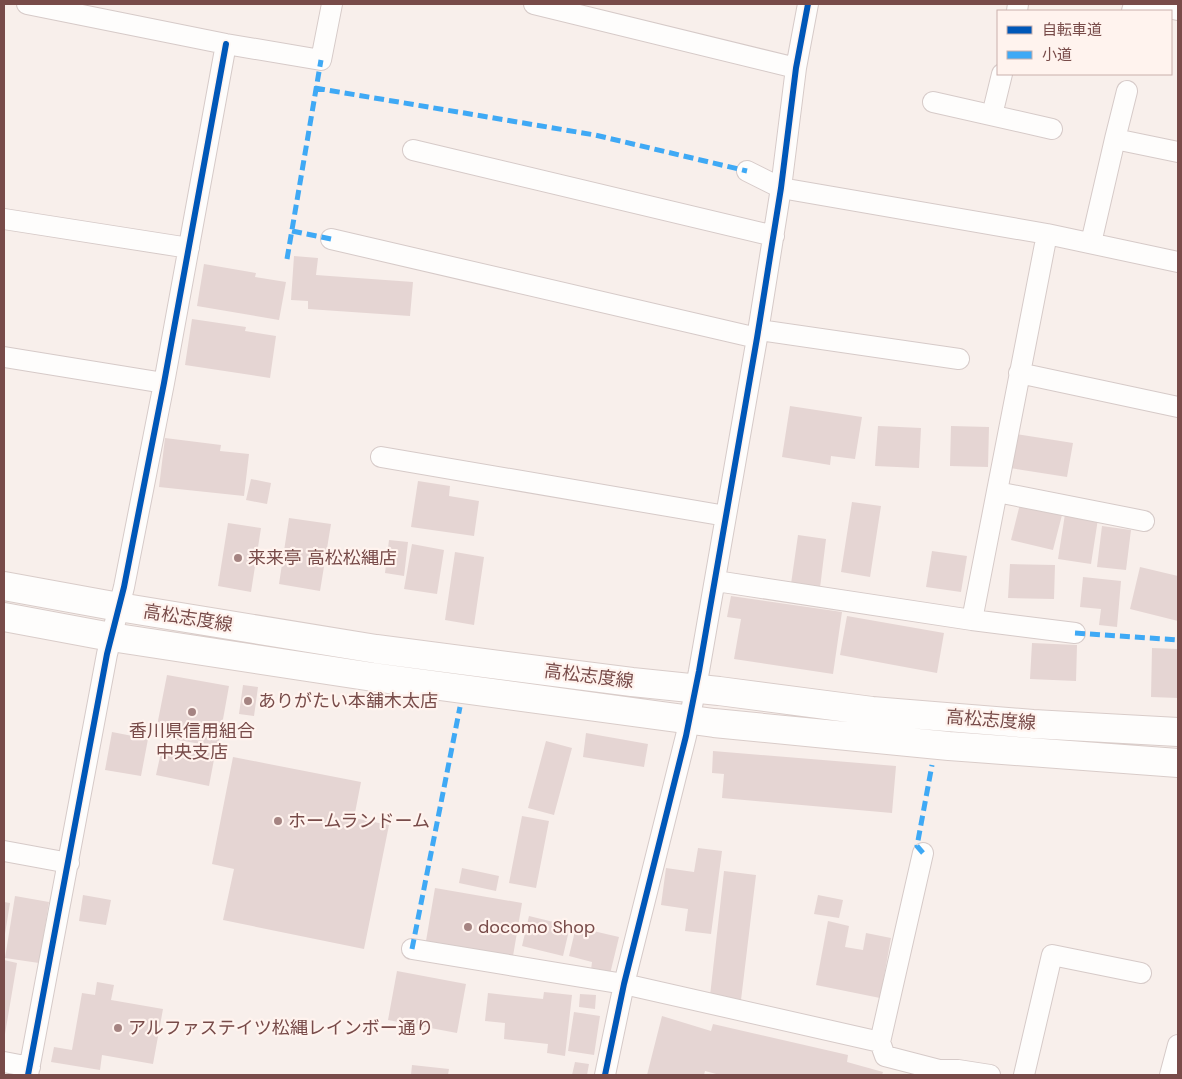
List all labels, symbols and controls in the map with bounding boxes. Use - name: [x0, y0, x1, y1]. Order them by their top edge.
- legend: [997, 10, 1172, 75]
- text: 自転車道: [1042, 20, 1102, 40]
- text: 小道: [1042, 45, 1072, 65]
- place label: 来来亭 高松松縄店: [248, 546, 397, 570]
- marker: 来来亭 高松松縄店: [232, 552, 244, 564]
- street label: 高松志度線: [142, 599, 234, 637]
- street label: 高松志度線: [543, 659, 635, 693]
- place label: ありがたい本舗木太店: [258, 689, 438, 713]
- marker: ありがたい本舗木太店: [242, 695, 254, 707]
- street label: 高松志度線: [945, 705, 1037, 735]
- marker: 香川県信用組合 中央支店: [186, 706, 198, 718]
- place label: 香川県信用組合 中央支店: [129, 719, 255, 764]
- place label: ホームランドーム: [288, 809, 430, 833]
- marker: ホームランドーム: [272, 815, 284, 827]
- place label: docomo Shop: [478, 915, 595, 939]
- marker: docomo Shop: [462, 921, 474, 933]
- place label: アルファステイツ松縄レインボー通り: [128, 1016, 434, 1040]
- marker: アルファステイツ松縄レインボー通り: [112, 1022, 124, 1034]

